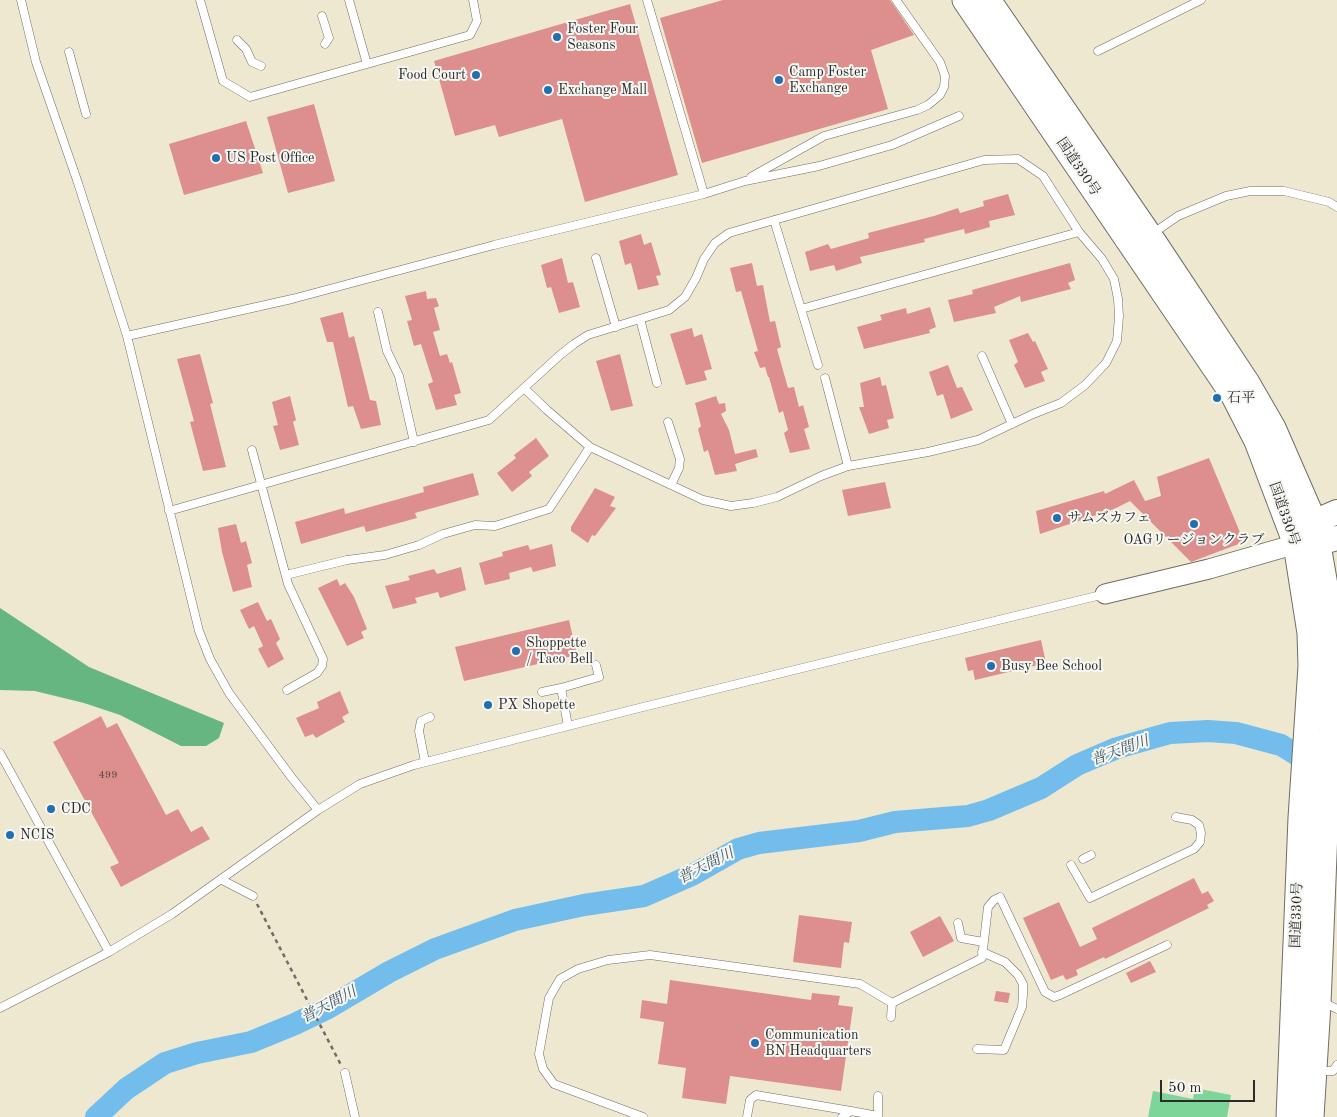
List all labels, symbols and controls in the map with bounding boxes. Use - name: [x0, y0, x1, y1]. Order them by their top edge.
- place label: Foster Four Seasons: [567, 21, 638, 54]
- marker: Foster Four Seasons: [551, 31, 563, 43]
- place label: Camp Foster Exchange: [789, 64, 866, 96]
- place label: Food Court: [398, 67, 466, 83]
- marker: Food Court: [470, 69, 482, 81]
- marker: Camp Foster Exchange: [773, 74, 785, 86]
- place label: Exchange Mall: [558, 82, 647, 98]
- marker: Exchange Mall: [542, 84, 554, 96]
- street label: 国道330号: [1052, 135, 1104, 199]
- place label: US Post Office: [226, 150, 315, 166]
- marker: US Post Office: [210, 152, 222, 164]
- place label: 石平: [1227, 390, 1255, 406]
- marker: 石平: [1211, 392, 1223, 404]
- street label: 国道330号: [1265, 480, 1303, 548]
- place label: サムズカフェ: [1067, 510, 1151, 526]
- marker: サムズカフェ: [1051, 512, 1063, 524]
- marker: OAGリージョンクラブ: [1188, 518, 1200, 530]
- place label: OAGリージョンクラブ: [1123, 532, 1265, 548]
- place label: Shoppette / Taco Bell: [526, 635, 593, 668]
- marker: Shoppette / Taco Bell: [510, 645, 522, 657]
- place label: Busy Bee School: [1001, 658, 1102, 674]
- marker: Busy Bee School: [985, 660, 997, 672]
- place label: PX Shopette: [498, 697, 575, 713]
- marker: PX Shopette: [482, 699, 494, 711]
- water label: 普天間川: [1089, 732, 1151, 770]
- house number: 499: [98, 768, 118, 782]
- place label: CDC: [61, 801, 91, 817]
- marker: CDC: [45, 803, 57, 815]
- place label: NCIS: [20, 827, 54, 843]
- marker: NCIS: [4, 829, 16, 841]
- water label: 普天間川: [675, 844, 737, 888]
- street label: 国道330号: [1287, 882, 1307, 948]
- water label: 普天間川: [298, 983, 360, 1027]
- place label: Communication BN Headquarters: [765, 1027, 871, 1060]
- marker: Communication BN Headquarters: [749, 1037, 761, 1049]
- scale bar: [1162, 1070, 1257, 1102]
- text: 50 m: [1168, 1081, 1202, 1096]

